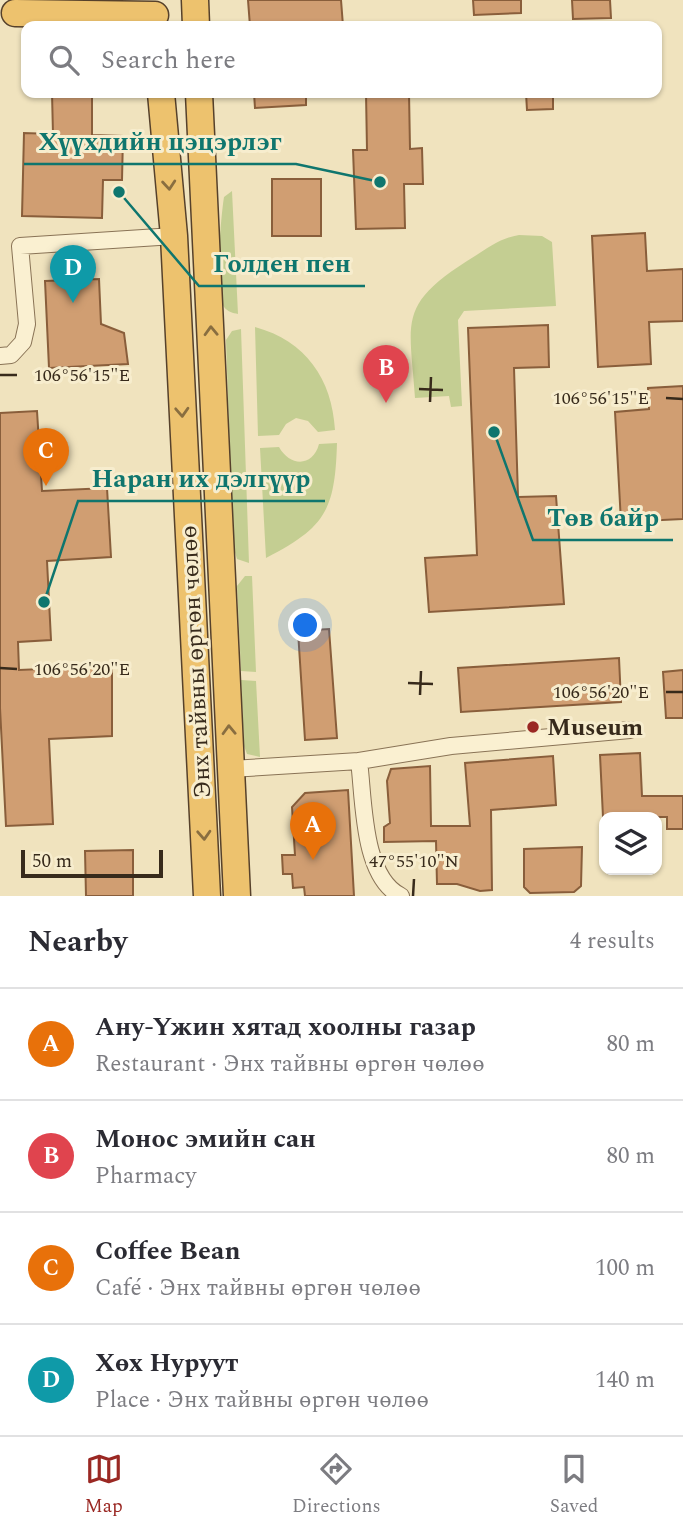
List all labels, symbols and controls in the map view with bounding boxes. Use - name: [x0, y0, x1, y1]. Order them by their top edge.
- search box: [21, 21, 662, 98]
- text: Search here: [101, 40, 236, 80]
- icon: search: [45, 41, 83, 79]
- callout: Хүүхдийн цэцэрлэг: [24, 117, 296, 164]
- text: Хүүхдийн цэцэрлэг: [38, 122, 282, 162]
- one-way arrow: [161, 180, 176, 191]
- callout: Голден пен: [199, 239, 365, 286]
- text: Голден пен: [213, 244, 351, 284]
- pin: D: [50, 245, 96, 303]
- one-way arrow: [204, 326, 219, 337]
- pin: B: [363, 345, 409, 403]
- text: 106°56'15"E: [34, 362, 130, 389]
- text: 106°56'15"E: [553, 385, 649, 412]
- one-way arrow: [175, 407, 190, 418]
- pin: C: [23, 428, 69, 486]
- callout: Наран их дэлгүүр: [78, 454, 325, 501]
- text: Наран их дэлгүүр: [92, 459, 310, 499]
- callout: Төв байр: [533, 493, 673, 540]
- text: Төв байр: [547, 498, 659, 538]
- street label: Энх тайвны өргөн чөлөө: [171, 525, 221, 799]
- your location: [288, 608, 322, 642]
- text: 106°56'20"E: [34, 656, 130, 683]
- text: 106°56'20"E: [553, 679, 649, 706]
- place label: Museum: [547, 710, 644, 746]
- marker: Museum: [525, 719, 541, 735]
- one-way arrow: [222, 724, 237, 735]
- pin: A: [290, 802, 336, 860]
- map controls: [599, 812, 662, 875]
- button: layers: [599, 812, 662, 875]
- one-way arrow: [196, 830, 211, 841]
- scale bar: [21, 847, 163, 879]
- text: 50 m: [32, 847, 72, 876]
- text: 47°55'10"N: [369, 848, 459, 875]
- text: Nearby: [28, 919, 127, 965]
- text: 4 results: [570, 924, 655, 959]
- text: Ану-Үжин хятад хоолны газар: [95, 1007, 476, 1047]
- text: A: [42, 1027, 60, 1062]
- text: 80 m: [606, 1027, 655, 1062]
- text: Restaurant · Энх тайвны өргөн чөлөө: [95, 1047, 485, 1082]
- text: Монос эмийн сан: [95, 1119, 316, 1159]
- text: B: [43, 1139, 59, 1174]
- text: 80 m: [606, 1139, 655, 1174]
- text: Pharmacy: [95, 1159, 196, 1194]
- text: Coffee Bean: [95, 1231, 240, 1271]
- text: C: [43, 1251, 59, 1286]
- text: 100 m: [595, 1251, 655, 1286]
- text: Café · Энх тайвны өргөн чөлөө: [95, 1271, 421, 1306]
- text: Хөх Нуруут: [95, 1343, 238, 1383]
- text: D: [42, 1363, 60, 1398]
- text: 140 m: [595, 1363, 655, 1398]
- text: Place · Энх тайвны өргөн чөлөө: [95, 1383, 429, 1418]
- tab: Map: [85, 1450, 123, 1521]
- tab: Directions: [292, 1450, 381, 1521]
- tab: Saved: [550, 1450, 598, 1521]

